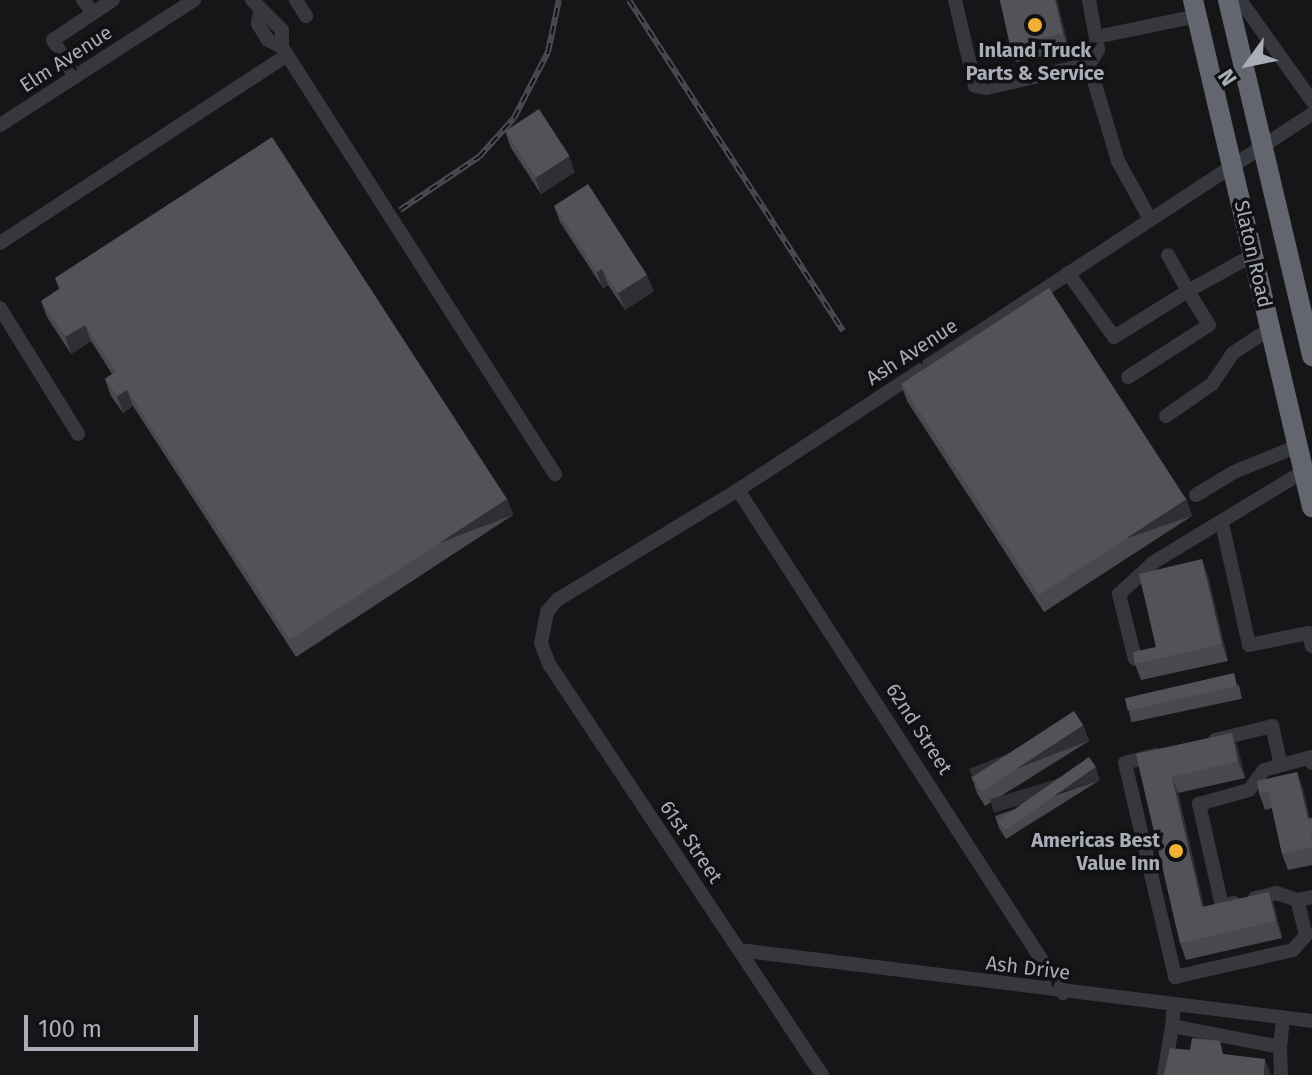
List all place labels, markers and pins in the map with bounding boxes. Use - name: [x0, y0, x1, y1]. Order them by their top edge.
- marker: Inland Truck Parts & Service: [1026, 16, 1044, 34]
- place label: Inland Truck Parts & Service: [966, 38, 1104, 85]
- place label: Americas Best Value Inn: [1031, 828, 1160, 875]
- marker: Americas Best Value Inn: [1167, 842, 1185, 860]

